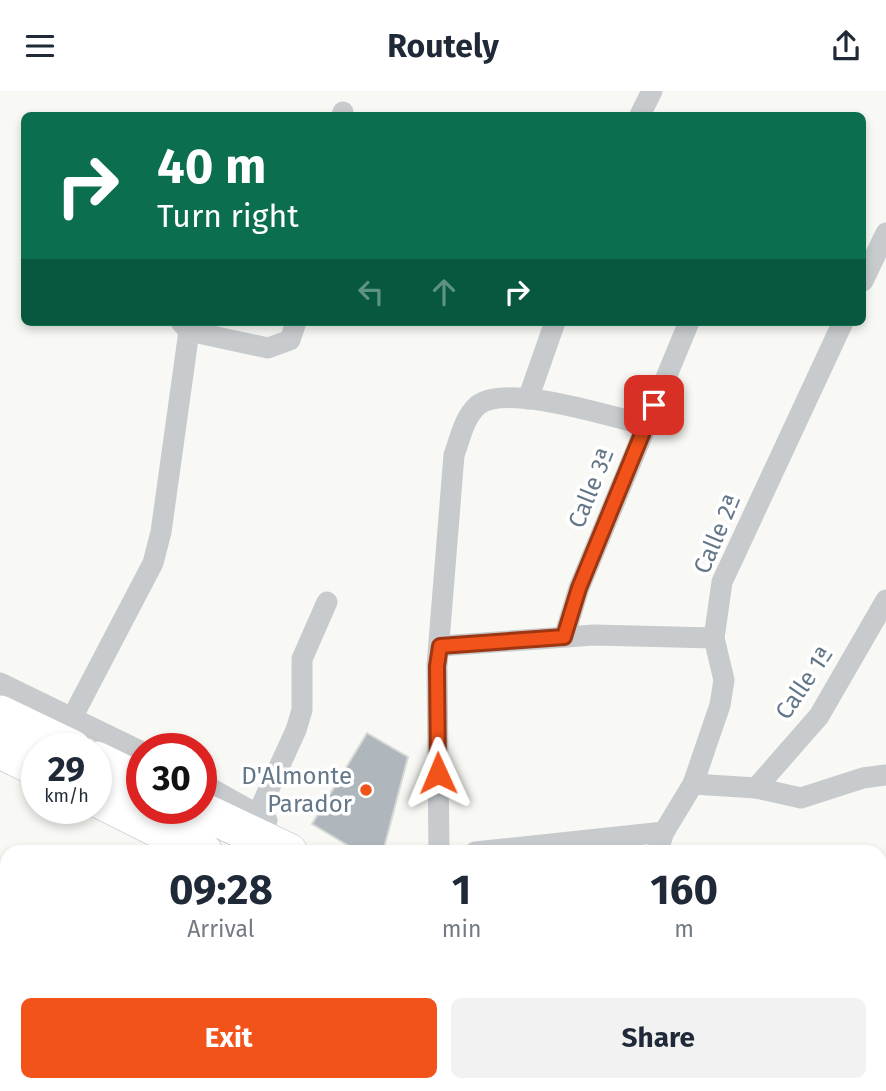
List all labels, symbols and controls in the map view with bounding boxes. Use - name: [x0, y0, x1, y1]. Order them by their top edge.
- icon: menu: [21, 27, 59, 65]
- text: Routely: [387, 27, 499, 65]
- icon: share: [827, 27, 865, 65]
- text: 40 m: [157, 137, 266, 196]
- icon: right: [42, 140, 133, 231]
- text: Turn right: [157, 197, 299, 235]
- icon: left: [352, 273, 390, 311]
- icon: ahead: [425, 273, 463, 311]
- icon: right: [498, 273, 536, 311]
- pin: [624, 375, 684, 435]
- icon: arrive: [635, 386, 673, 424]
- street label: Calle 3ª: [562, 444, 620, 532]
- street label: Calle 2ª: [688, 490, 746, 578]
- street label: Calle 1ª: [770, 641, 838, 725]
- speed limit sign: 30: [126, 733, 217, 824]
- position arrow: [401, 736, 475, 810]
- text: 29: [48, 748, 85, 790]
- place label: D'Almonte Parador: [241, 762, 353, 818]
- marker: D'Almonte Parador: [358, 782, 374, 798]
- text: km/h: [44, 785, 89, 807]
- text: 09:28: [169, 865, 273, 915]
- text: 1: [452, 865, 471, 915]
- text: 160: [650, 865, 718, 915]
- text: Arrival: [187, 915, 255, 943]
- text: min: [442, 915, 481, 943]
- text: m: [674, 915, 694, 943]
- button: Exit: [21, 998, 437, 1078]
- button: Share: [451, 998, 866, 1078]

